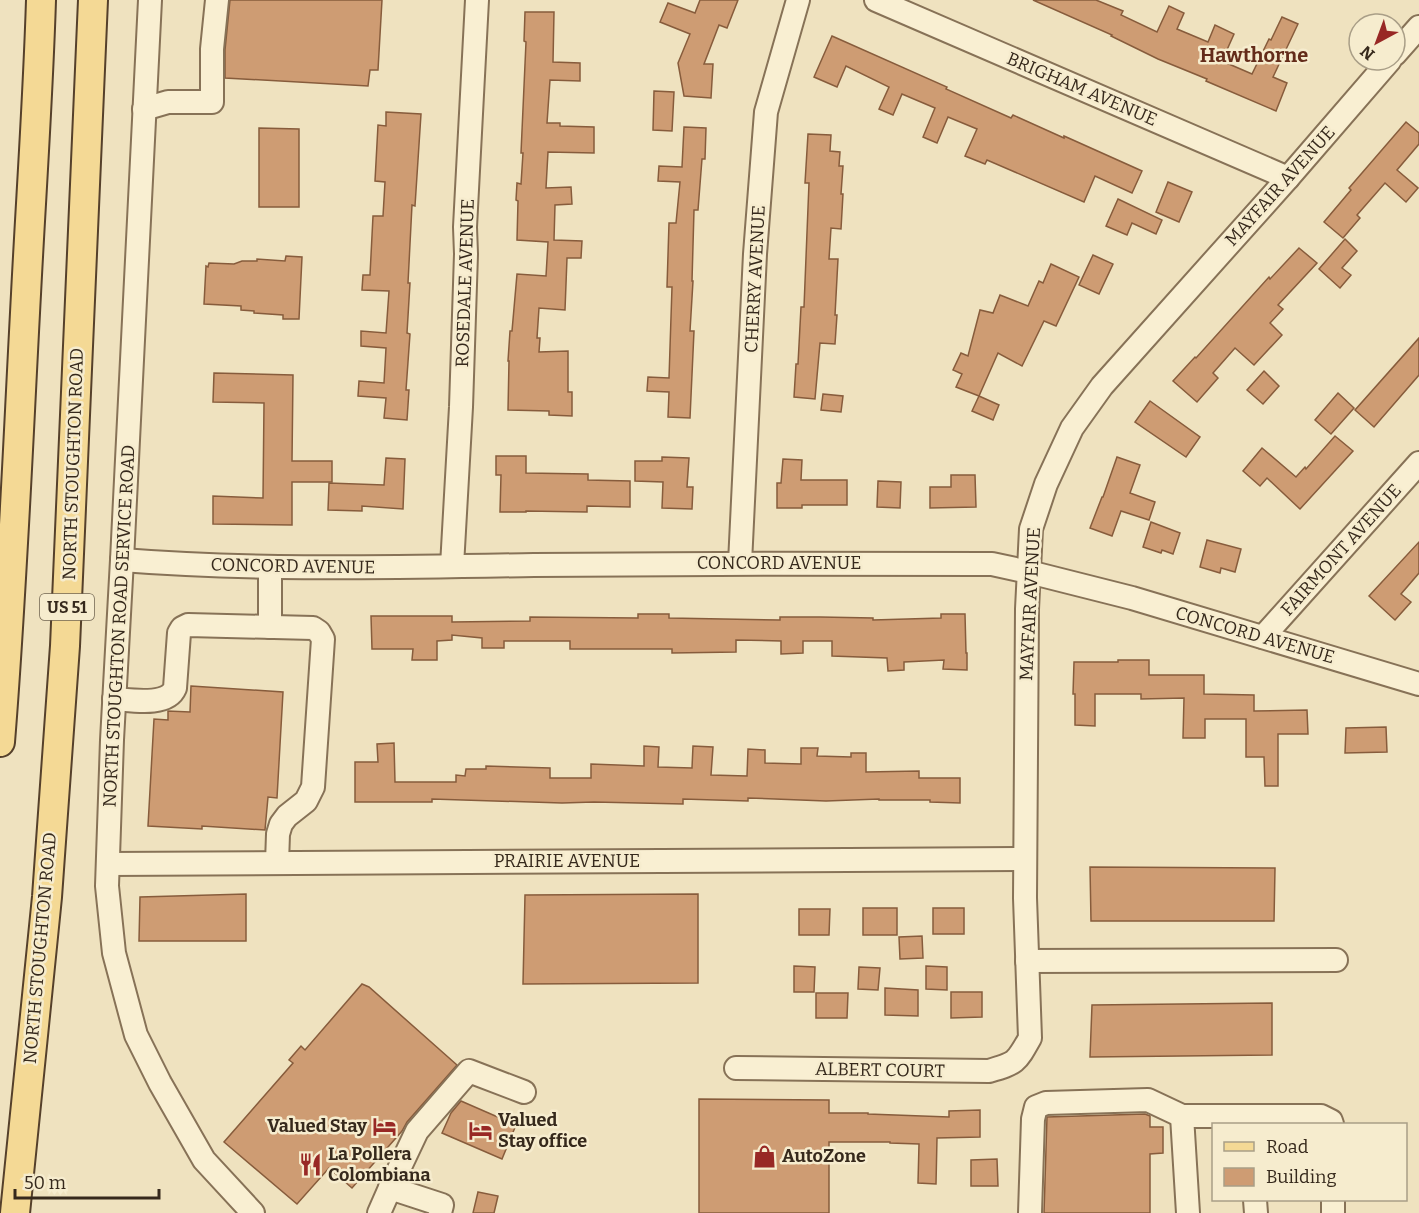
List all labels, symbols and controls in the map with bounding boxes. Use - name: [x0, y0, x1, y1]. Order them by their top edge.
- north arrow: [1347, 12, 1407, 72]
- text: N: [1357, 42, 1378, 64]
- district label: Hawthorne: [1200, 43, 1308, 67]
- street label: BRIGHAM AVENUE: [1004, 47, 1160, 131]
- street label: MAYFAIR AVENUE: [1220, 122, 1340, 250]
- street label: ROSEDALE AVENUE: [451, 198, 479, 368]
- street label: CHERRY AVENUE: [740, 205, 770, 353]
- street label: NORTH STOUGHTON ROAD: [58, 347, 88, 581]
- street label: NORTH STOUGHTON ROAD SERVICE ROAD: [99, 444, 139, 808]
- street label: FAIRMONT AVENUE: [1276, 480, 1406, 620]
- street label: MAYFAIR AVENUE: [1015, 527, 1045, 681]
- street label: CONCORD AVENUE: [697, 552, 861, 574]
- street label: CONCORD AVENUE: [210, 554, 376, 578]
- road number: US 51: [40, 594, 94, 620]
- street label: CONCORD AVENUE: [1173, 602, 1337, 668]
- street label: NORTH STOUGHTON ROAD: [19, 831, 61, 1065]
- street label: PRAIRIE AVENUE: [494, 850, 640, 872]
- street label: ALBERT COURT: [815, 1058, 946, 1082]
- place label: Valued Stay office: [498, 1109, 587, 1152]
- hotel icon: Valued Stay: [372, 1113, 398, 1139]
- place label: Valued Stay: [267, 1115, 368, 1137]
- hotel icon: Valued Stay office: [467, 1117, 493, 1143]
- legend: [1212, 1123, 1407, 1201]
- text: Road: [1266, 1136, 1309, 1158]
- place label: La Pollera Colombiana: [328, 1143, 431, 1186]
- shop icon: AutoZone: [751, 1143, 777, 1169]
- place label: AutoZone: [782, 1145, 866, 1167]
- restaurant icon: La Pollera Colombiana: [297, 1151, 323, 1177]
- scale bar: [15, 1162, 159, 1200]
- text: Building: [1266, 1166, 1337, 1188]
- text: 50 m: [24, 1172, 66, 1194]

